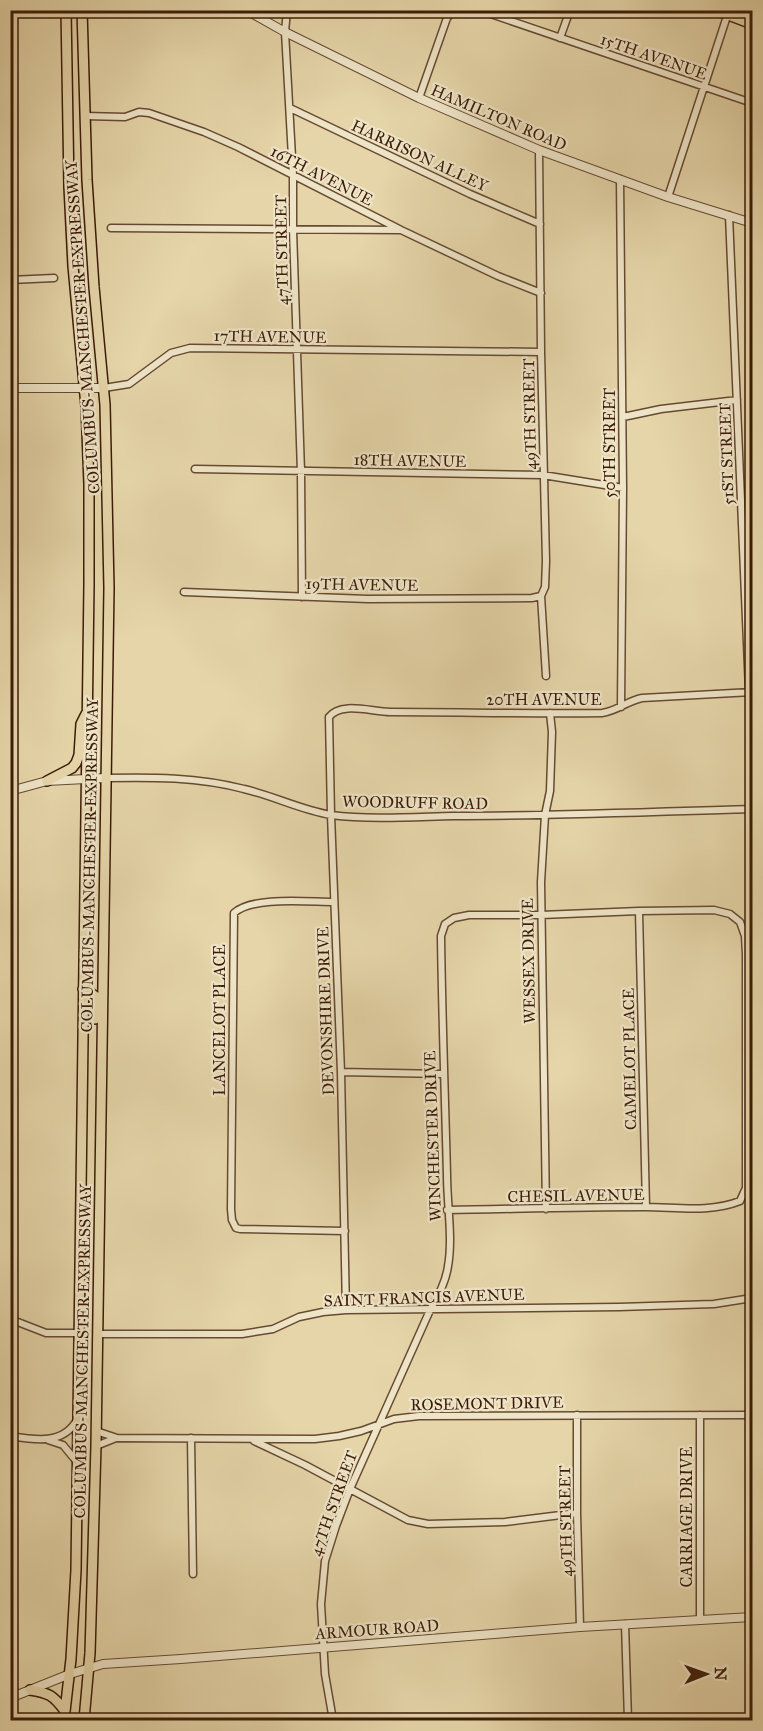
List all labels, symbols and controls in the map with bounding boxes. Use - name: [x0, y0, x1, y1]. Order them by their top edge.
- street label: 15TH AVENUE: [598, 29, 710, 84]
- street label: HAMILTON ROAD: [428, 80, 570, 155]
- street label: HARRISON ALLEY: [349, 116, 492, 196]
- street label: 16TH AVENUE: [267, 141, 376, 209]
- street label: COLUMBUS-MANCHESTER EXPRESSWAY: [61, 159, 104, 495]
- street label: 47TH STREET: [271, 195, 292, 305]
- street label: 17TH AVENUE: [213, 326, 327, 347]
- street label: 49TH STREET: [519, 358, 540, 470]
- street label: 50TH STREET: [600, 388, 619, 498]
- street label: 51ST STREET: [715, 402, 738, 506]
- street label: 18TH AVENUE: [353, 450, 467, 471]
- street label: 19TH AVENUE: [305, 574, 419, 595]
- street label: 20TH AVENUE: [486, 690, 602, 709]
- street label: COLUMBUS-MANCHESTER EXPRESSWAY: [77, 697, 102, 1032]
- street label: WOODRUFF ROAD: [342, 792, 488, 813]
- street label: WESSEX DRIVE: [518, 898, 539, 1024]
- street label: DEVONSHIRE DRIVE: [313, 926, 338, 1096]
- street label: LANCELOT PLACE: [210, 944, 229, 1096]
- street label: CAMELOT PLACE: [619, 988, 640, 1130]
- street label: WINCHESTER DRIVE: [420, 1050, 445, 1222]
- street label: COLUMBUS-MANCHESTER EXPRESSWAY: [70, 1183, 95, 1518]
- street label: CHESIL AVENUE: [507, 1185, 645, 1206]
- street label: SAINT FRANCIS AVENUE: [323, 1284, 525, 1311]
- street label: ROSEMONT DRIVE: [410, 1393, 564, 1414]
- street label: CARRIAGE DRIVE: [677, 1446, 696, 1588]
- street label: 47TH STREET: [306, 1448, 361, 1558]
- street label: 49TH STREET: [555, 1465, 576, 1577]
- street label: ARMOUR ROAD: [314, 1616, 440, 1643]
- north arrow: [676, 1644, 736, 1704]
- text: N: [711, 1667, 730, 1681]

